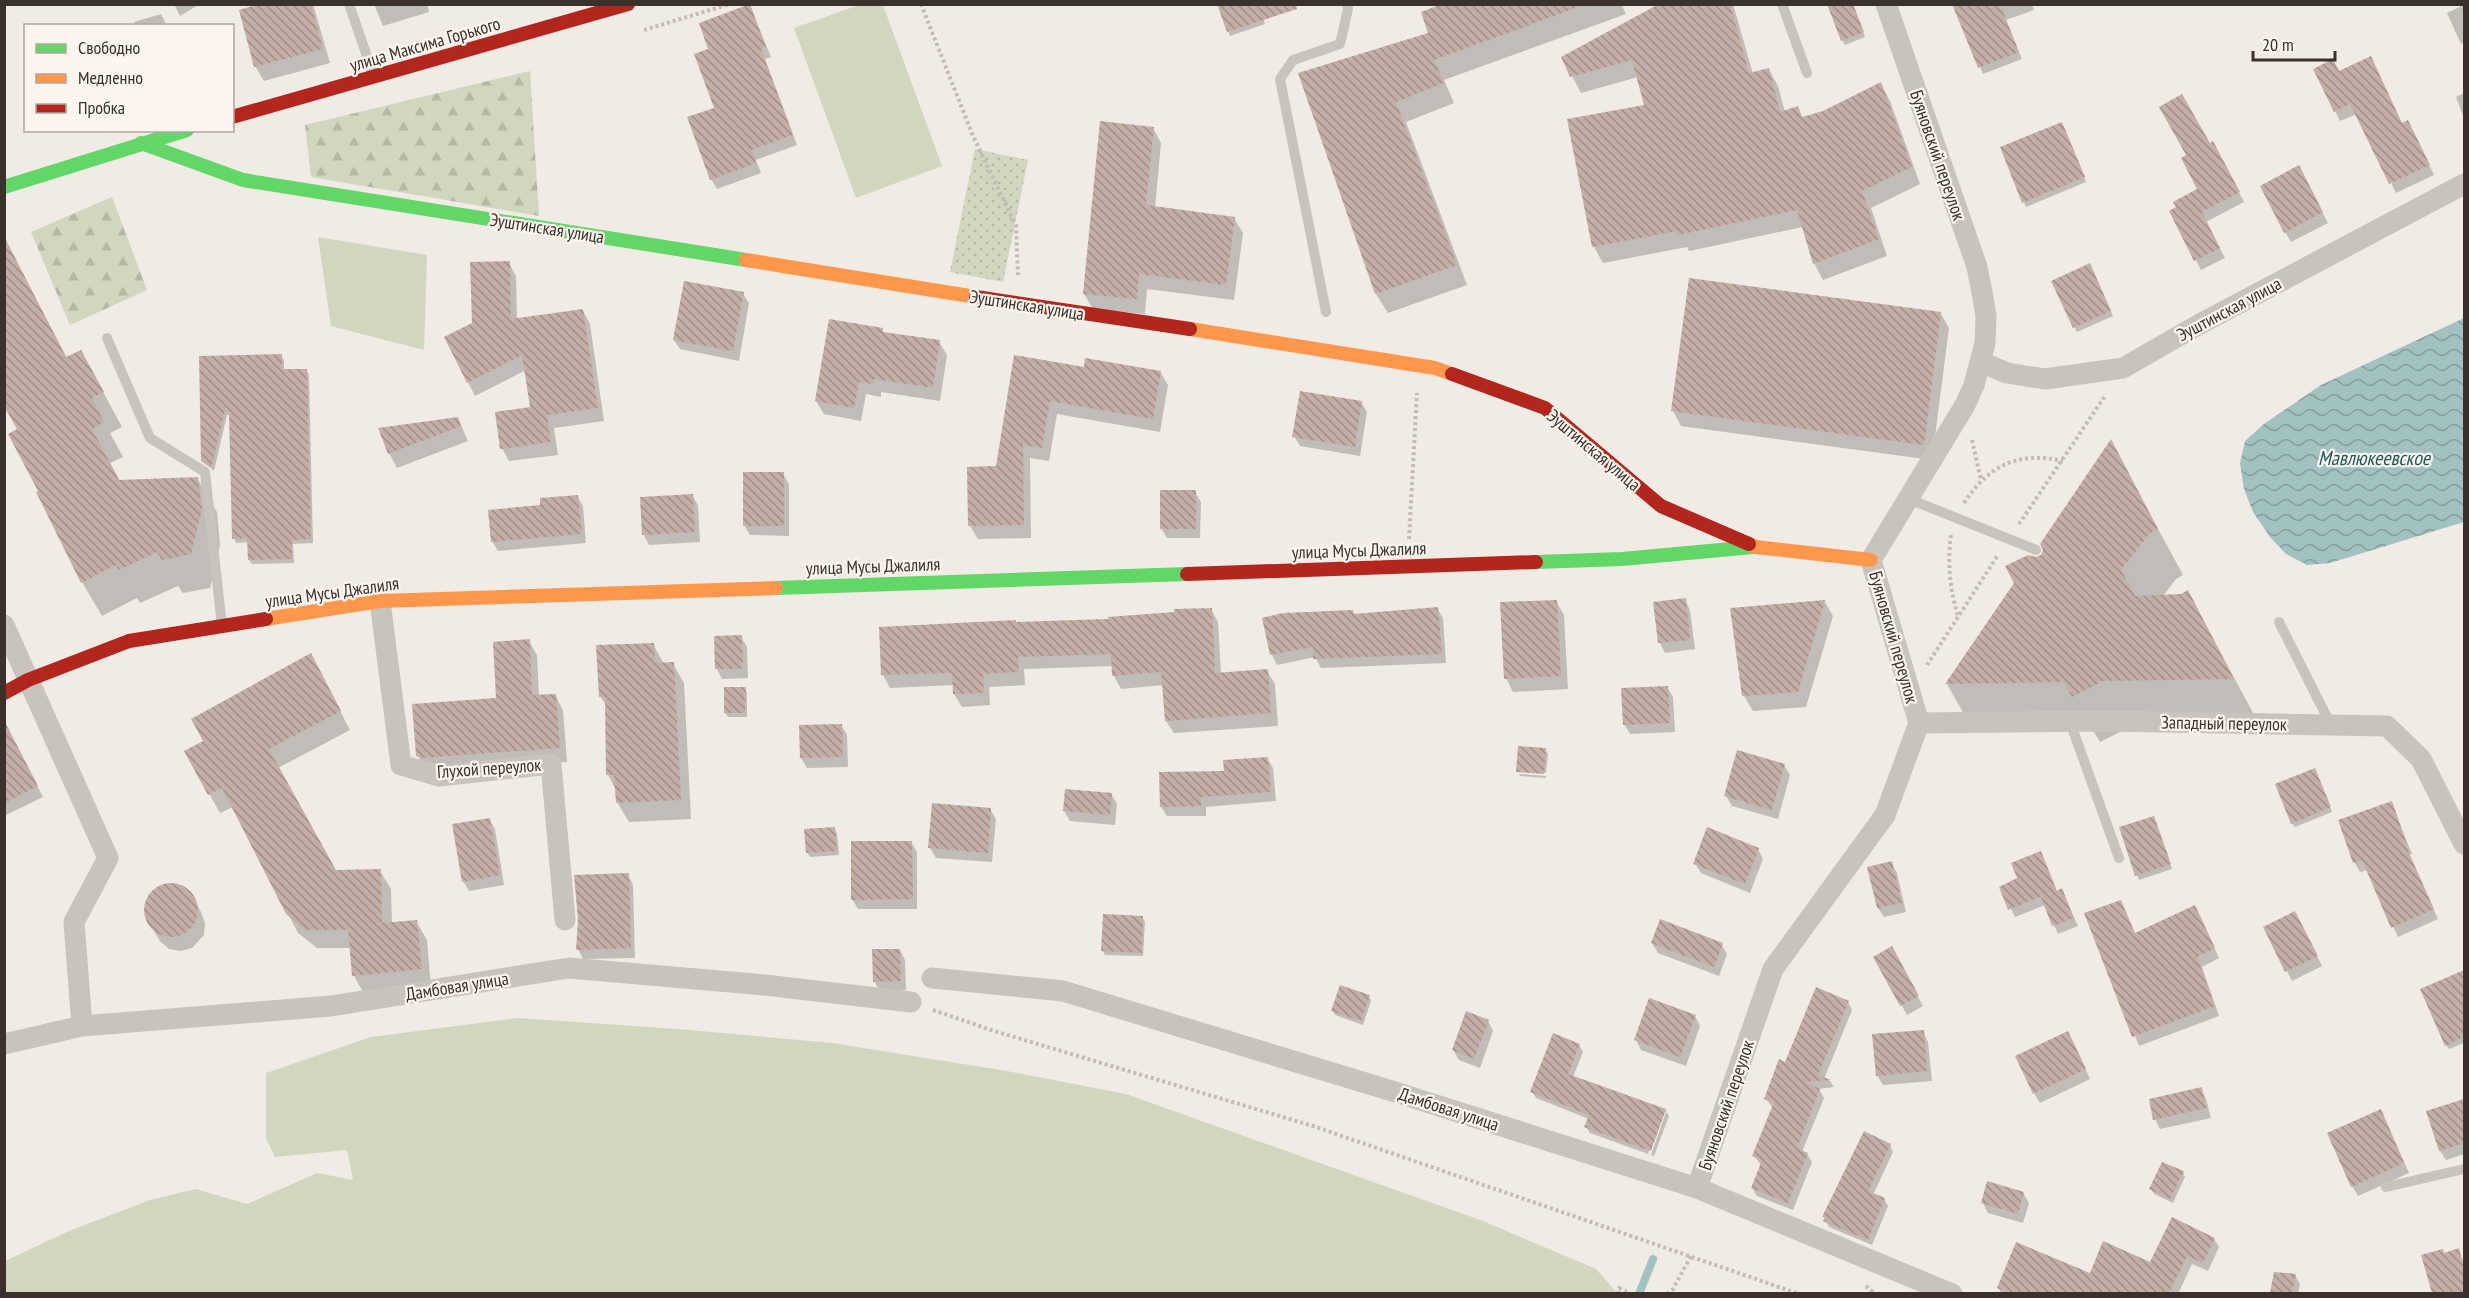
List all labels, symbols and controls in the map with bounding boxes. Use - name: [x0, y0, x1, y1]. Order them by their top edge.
- street label: улица Максима Горького: [347, 11, 503, 77]
- legend: [24, 24, 234, 132]
- scale bar: [2253, 24, 2336, 62]
- text: 20 m: [2262, 33, 2294, 56]
- text: Свободно: [78, 36, 141, 59]
- text: Медленно: [78, 66, 143, 89]
- street label: Буяновский переулок: [1905, 87, 1971, 223]
- text: Пробка: [78, 96, 125, 119]
- street label: Эуштинская улица: [488, 208, 606, 248]
- street label: Эуштинская улица: [2173, 272, 2285, 346]
- street label: Эуштинская улица: [968, 285, 1086, 325]
- street label: Эуштинская улица: [1542, 404, 1646, 496]
- water label: Мавлюкеевское: [2318, 445, 2432, 471]
- street label: улица Мусы Джалиля: [1291, 536, 1427, 564]
- street label: улица Мусы Джалиля: [805, 552, 941, 580]
- street label: Буяновский переулок: [1864, 568, 1924, 706]
- street label: улица Мусы Джалиля: [264, 571, 400, 613]
- street label: Западный переулок: [2161, 710, 2287, 736]
- street label: Глухой переулок: [436, 753, 542, 783]
- street label: Дамбовая улица: [404, 967, 510, 1005]
- street label: Буяновский переулок: [1693, 1037, 1759, 1173]
- street label: Дамбовая улица: [1396, 1082, 1502, 1136]

